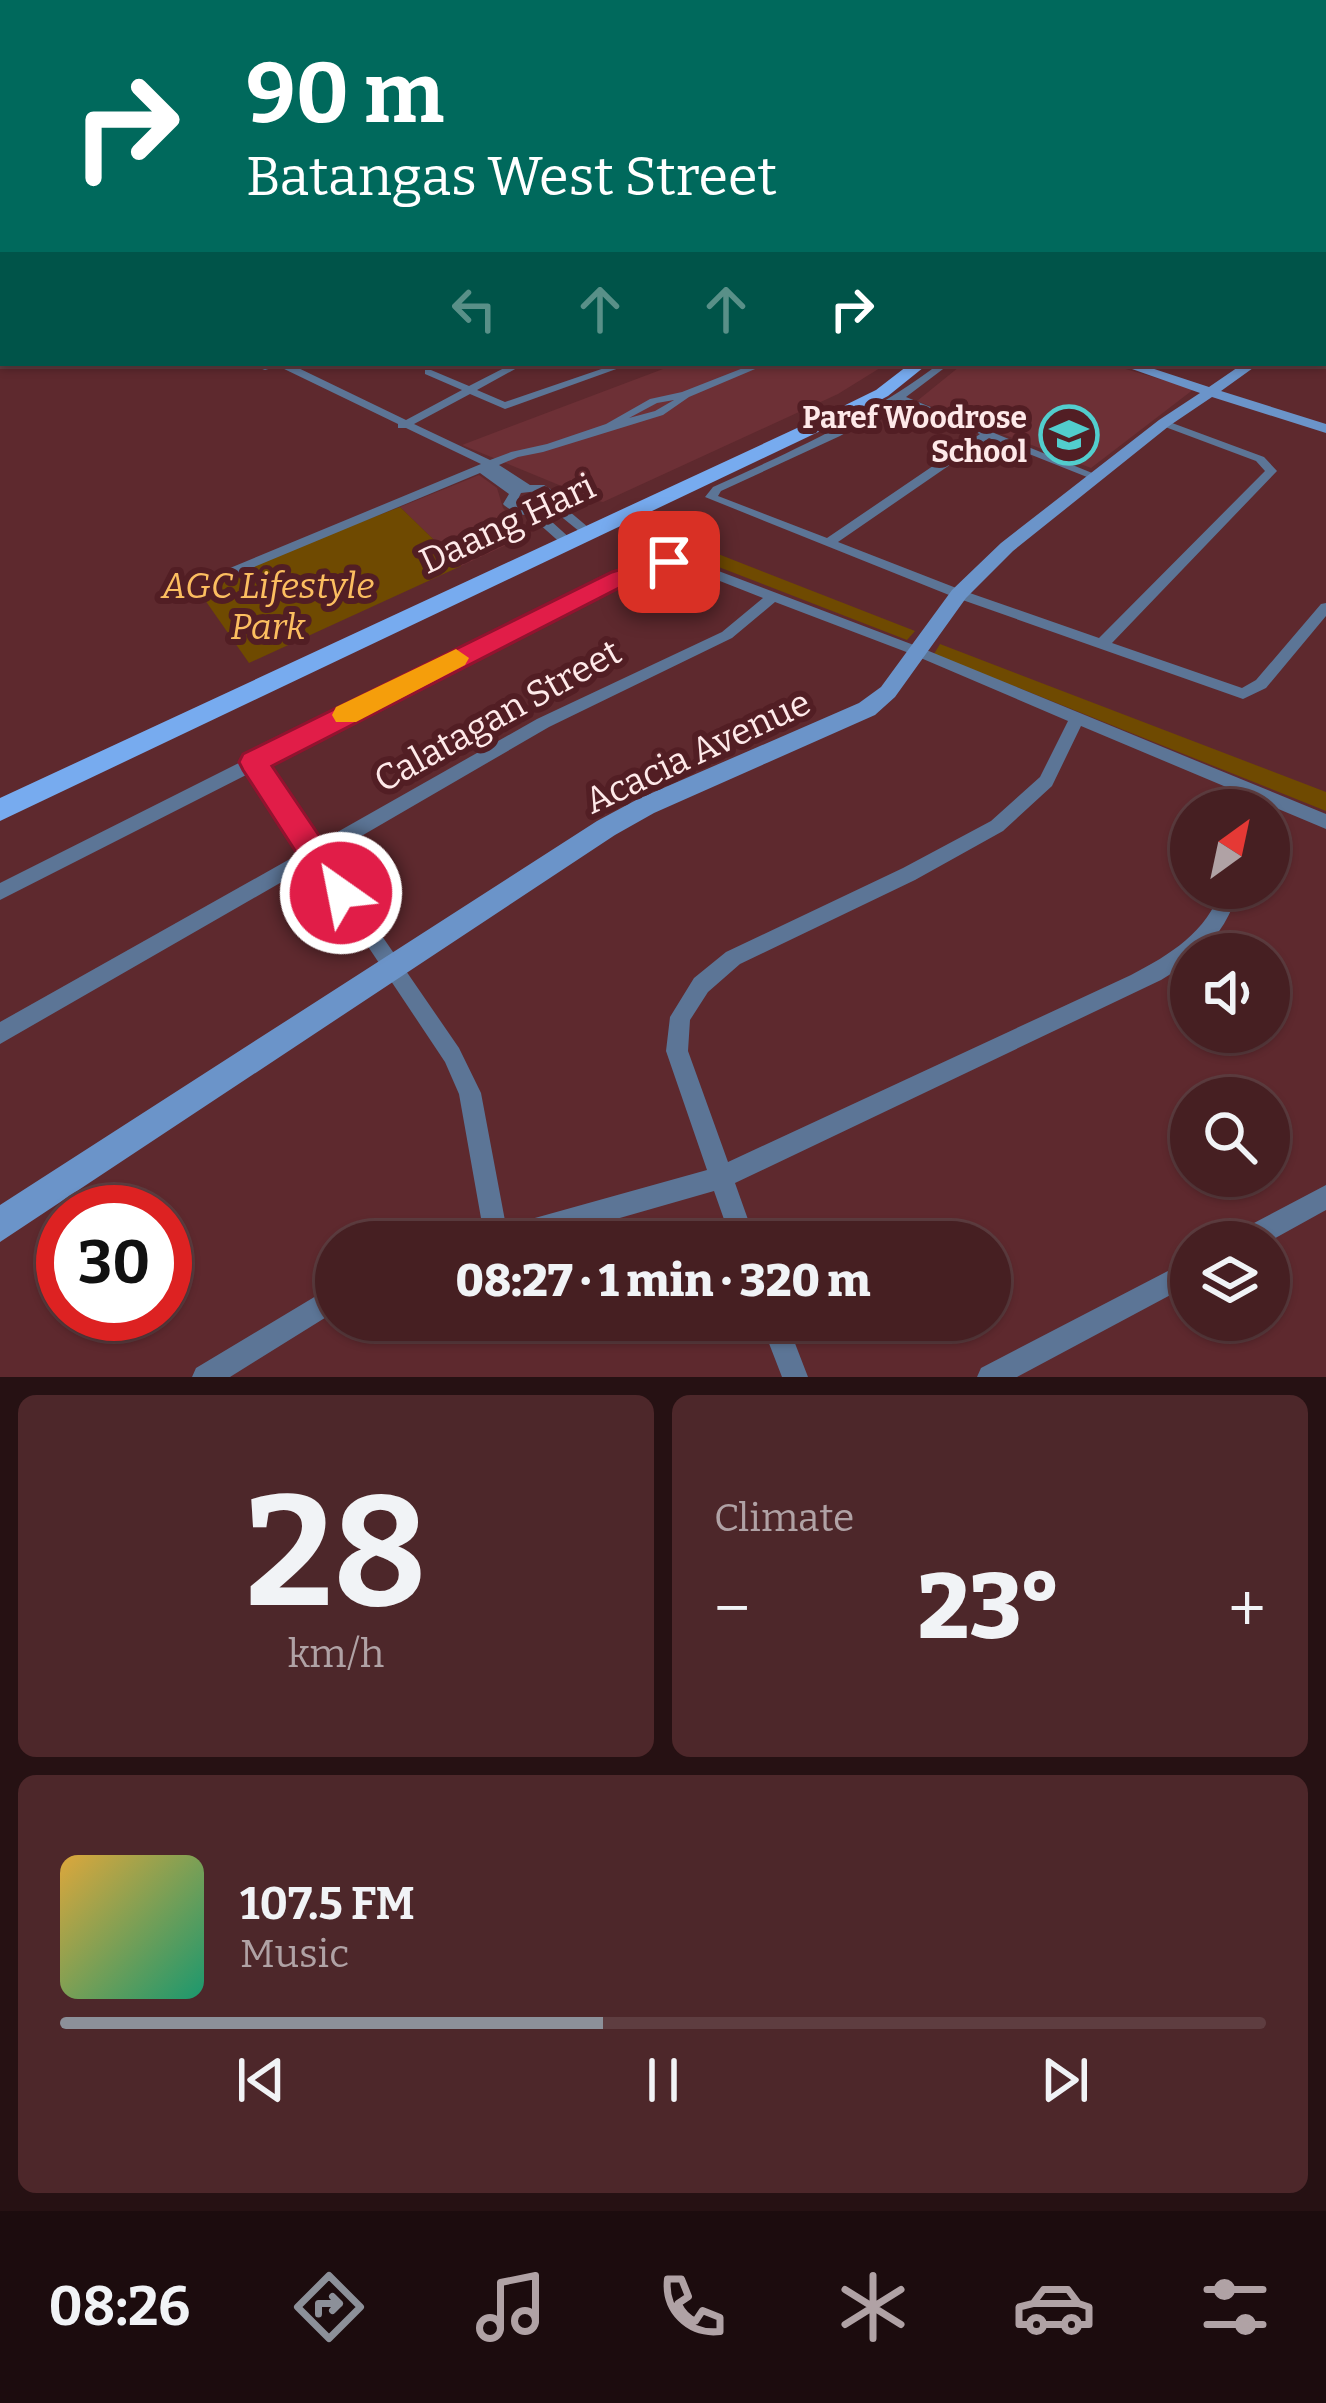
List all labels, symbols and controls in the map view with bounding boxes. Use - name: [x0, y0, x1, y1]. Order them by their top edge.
- text: 90 m: [246, 43, 444, 144]
- icon: right: [48, 48, 204, 204]
- text: Batangas West Street: [246, 145, 777, 209]
- icon: left: [441, 276, 507, 342]
- icon: ahead: [567, 276, 633, 342]
- icon: ahead: [693, 276, 759, 342]
- icon: right: [819, 276, 885, 342]
- place label: Paref Woodrose School: [802, 400, 1027, 470]
- school or university icon: Paref Woodrose School: [1038, 404, 1100, 466]
- street label: Daang Hari: [413, 464, 602, 584]
- pin: [618, 511, 720, 613]
- icon: arrive: [636, 529, 702, 595]
- park label: AGC Lifestyle Park: [160, 564, 374, 649]
- street label: Calatagan Street: [366, 630, 628, 802]
- street label: Acacia Avenue: [578, 680, 817, 823]
- north arrow: [1170, 789, 1290, 909]
- map controls: [1170, 789, 1290, 1341]
- position arrow: [278, 830, 404, 956]
- button: sound: [1170, 933, 1290, 1053]
- button: search: [1170, 1077, 1290, 1197]
- speed limit sign: 30: [36, 1185, 192, 1341]
- button: layers: [1170, 1221, 1290, 1341]
- text: 08:27 · 1 min · 320 m: [456, 1254, 870, 1308]
- text: 28: [245, 1459, 427, 1646]
- text: Climate: [714, 1495, 854, 1541]
- text: 23°: [918, 1554, 1061, 1662]
- text: −: [714, 1569, 750, 1648]
- text: +: [1228, 1569, 1266, 1648]
- text: km/h: [288, 1631, 384, 1677]
- text: 107.5 FM: [240, 1877, 415, 1931]
- text: Music: [240, 1931, 349, 1977]
- icon: previous: [228, 2047, 294, 2113]
- icon: pause: [630, 2047, 696, 2113]
- icon: next: [1032, 2047, 1098, 2113]
- icon: directions: [287, 2265, 371, 2349]
- icon: music: [469, 2265, 553, 2349]
- icon: phone: [650, 2265, 734, 2349]
- icon: climate: [831, 2265, 915, 2349]
- icon: car: [1012, 2265, 1096, 2349]
- icon: filters: [1193, 2265, 1277, 2349]
- text: 08:26: [49, 2275, 190, 2339]

